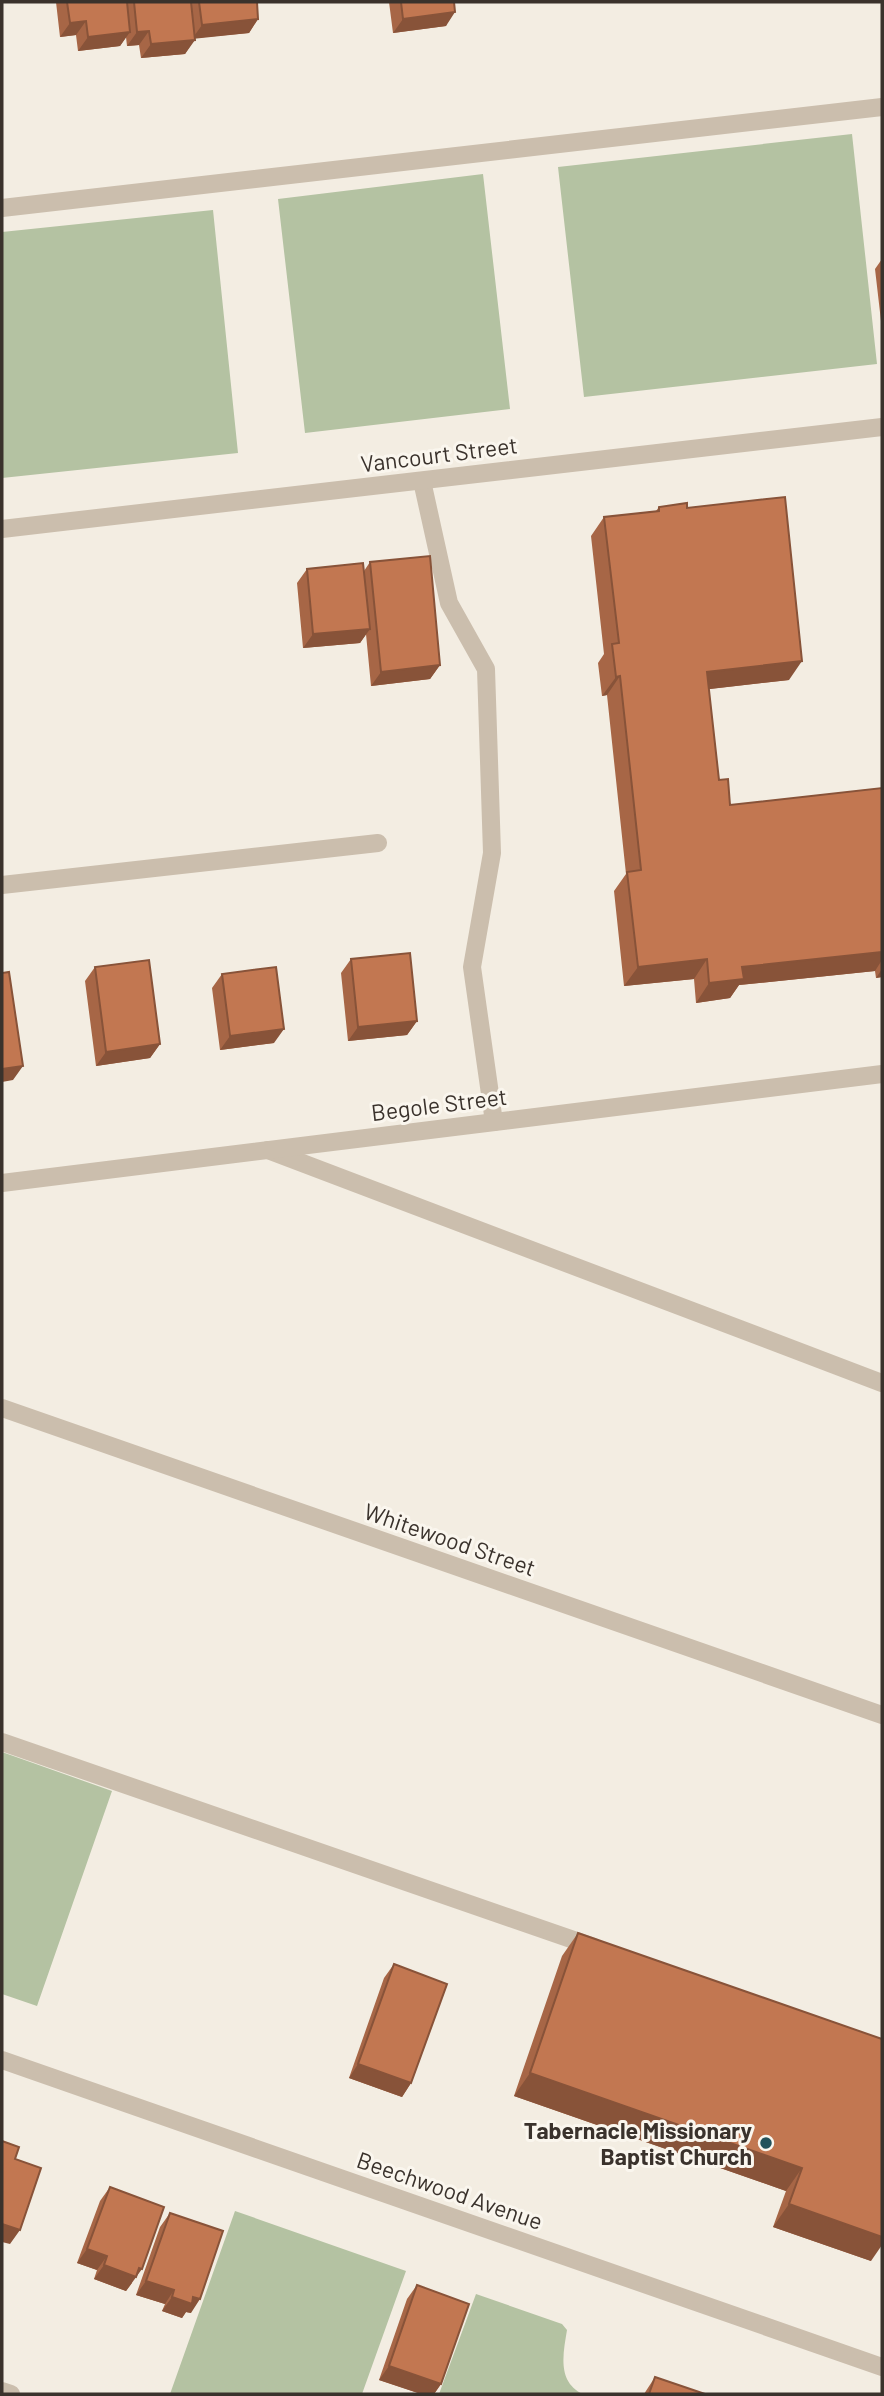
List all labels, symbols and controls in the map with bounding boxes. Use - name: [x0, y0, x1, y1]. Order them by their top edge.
- street label: Vancourt Street: [359, 430, 519, 478]
- street label: Begole Street: [370, 1082, 508, 1126]
- street label: Whitewood Street: [361, 1497, 539, 1581]
- place label: Tabernacle Missionary Baptist Church: [524, 2116, 752, 2170]
- marker: Tabernacle Missionary Baptist Church: [758, 2135, 774, 2151]
- street label: Beechwood Avenue: [353, 2145, 547, 2235]

